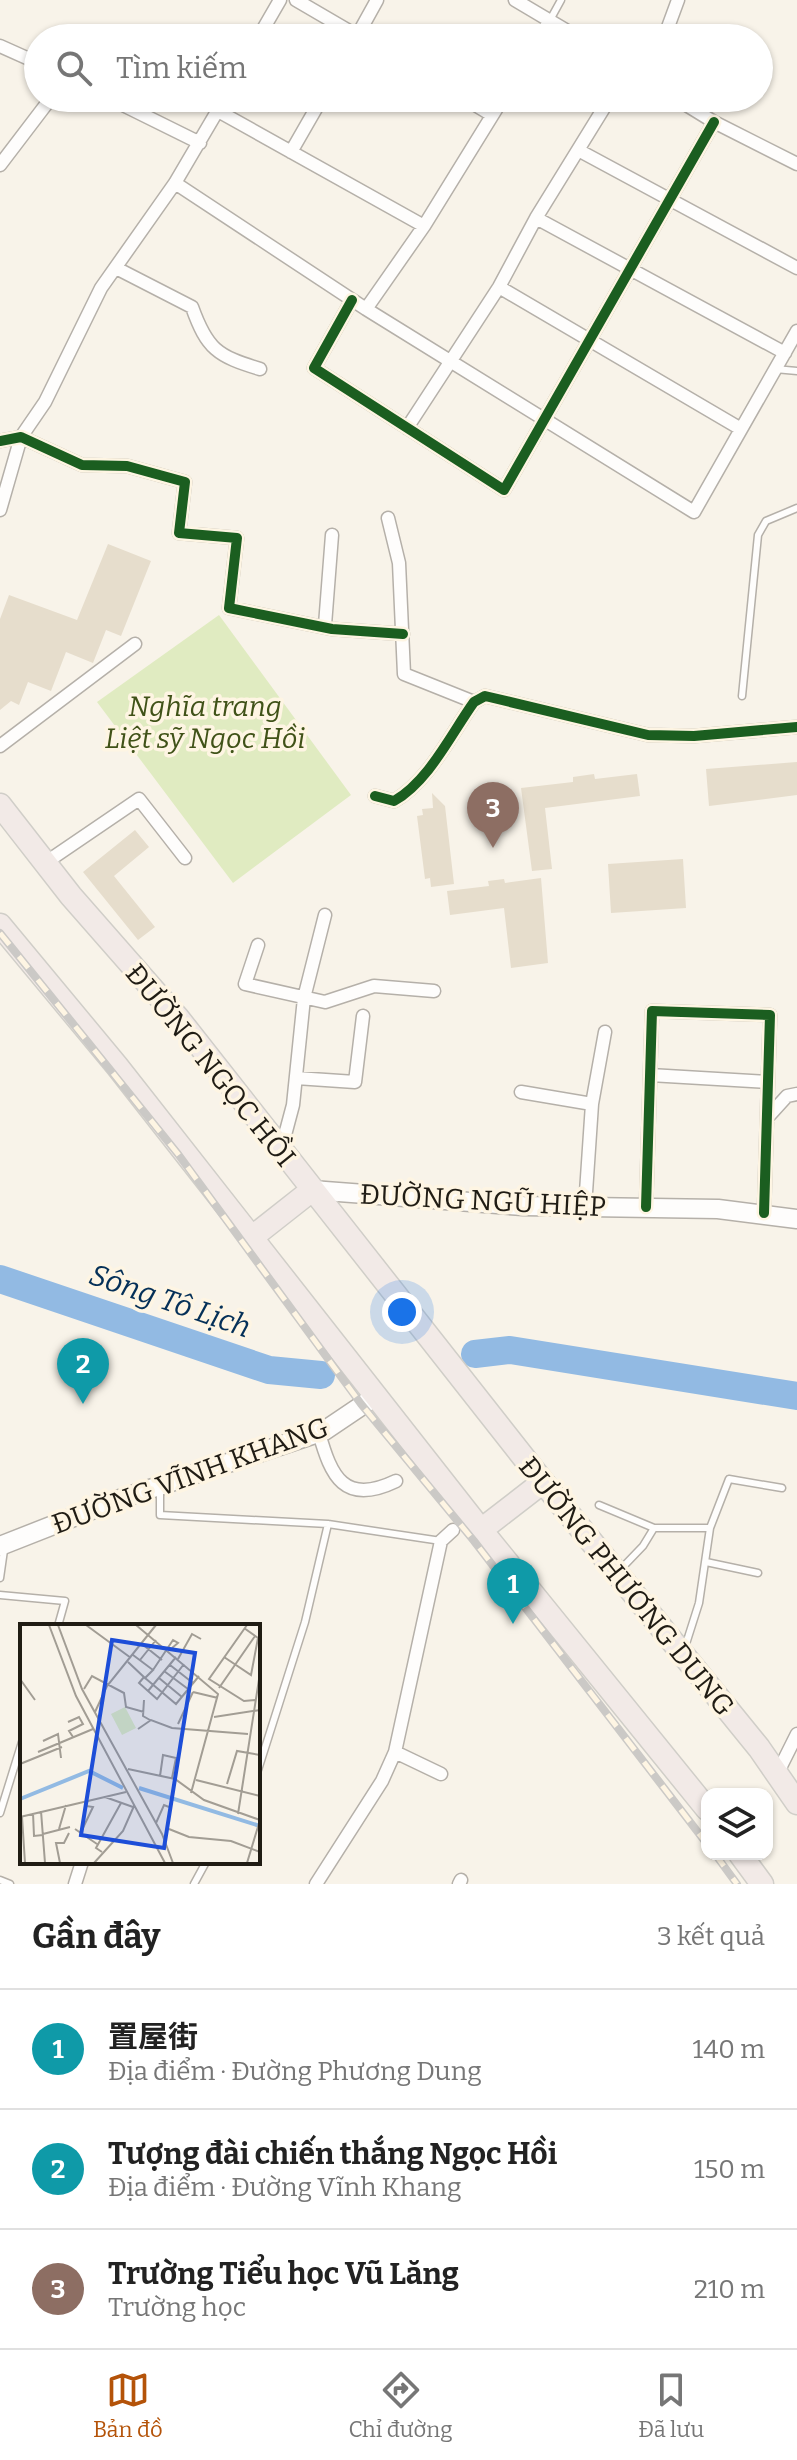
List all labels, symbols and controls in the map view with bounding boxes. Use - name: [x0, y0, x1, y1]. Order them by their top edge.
- search box: [24, 24, 773, 112]
- icon: search: [52, 46, 96, 90]
- text: Tìm kiếm: [116, 50, 247, 86]
- park label: Nghĩa trang Liệt sỹ Ngọc Hồi: [105, 690, 305, 755]
- pin: 3: [467, 782, 519, 848]
- street label: ĐƯỜNG NGỌC HỒI: [119, 955, 305, 1173]
- street label: ĐƯỜNG NGŨ HIỆP: [359, 1178, 607, 1223]
- water label: Sông Tô Lịch: [85, 1257, 255, 1345]
- your location: [382, 1292, 422, 1332]
- pin: 2: [57, 1338, 109, 1404]
- street label: ĐƯỜNG VĨNH KHANG: [48, 1410, 333, 1541]
- street label: ĐƯỜNG PHƯƠNG DUNG: [512, 1450, 741, 1722]
- pin: 1: [487, 1558, 539, 1624]
- inset map: [20, 1624, 260, 1864]
- map controls: [701, 1788, 773, 1860]
- button: layers: [701, 1788, 773, 1860]
- text: Gần đây: [32, 1916, 160, 1957]
- text: 3 kết quả: [657, 1921, 765, 1952]
- text: 置屋街: [108, 2019, 198, 2055]
- text: 1: [52, 2034, 64, 2065]
- text: 140 m: [693, 2034, 765, 2065]
- text: Địa điểm · Đường Phương Dung: [108, 2056, 482, 2087]
- text: Tượng đài chiến thắng Ngọc Hồi: [108, 2136, 557, 2172]
- text: 2: [51, 2154, 65, 2185]
- text: 150 m: [694, 2154, 765, 2185]
- text: Địa điểm · Đường Vĩnh Khang: [108, 2172, 461, 2203]
- text: Trường Tiểu học Vũ Lăng: [108, 2256, 459, 2292]
- text: 3: [51, 2274, 65, 2305]
- text: 210 m: [694, 2274, 765, 2305]
- text: Trường học: [108, 2292, 246, 2323]
- tab: Bản đồ: [93, 2368, 163, 2443]
- tab: Chỉ đường: [348, 2368, 453, 2443]
- tab: Đã lưu: [638, 2368, 704, 2443]

